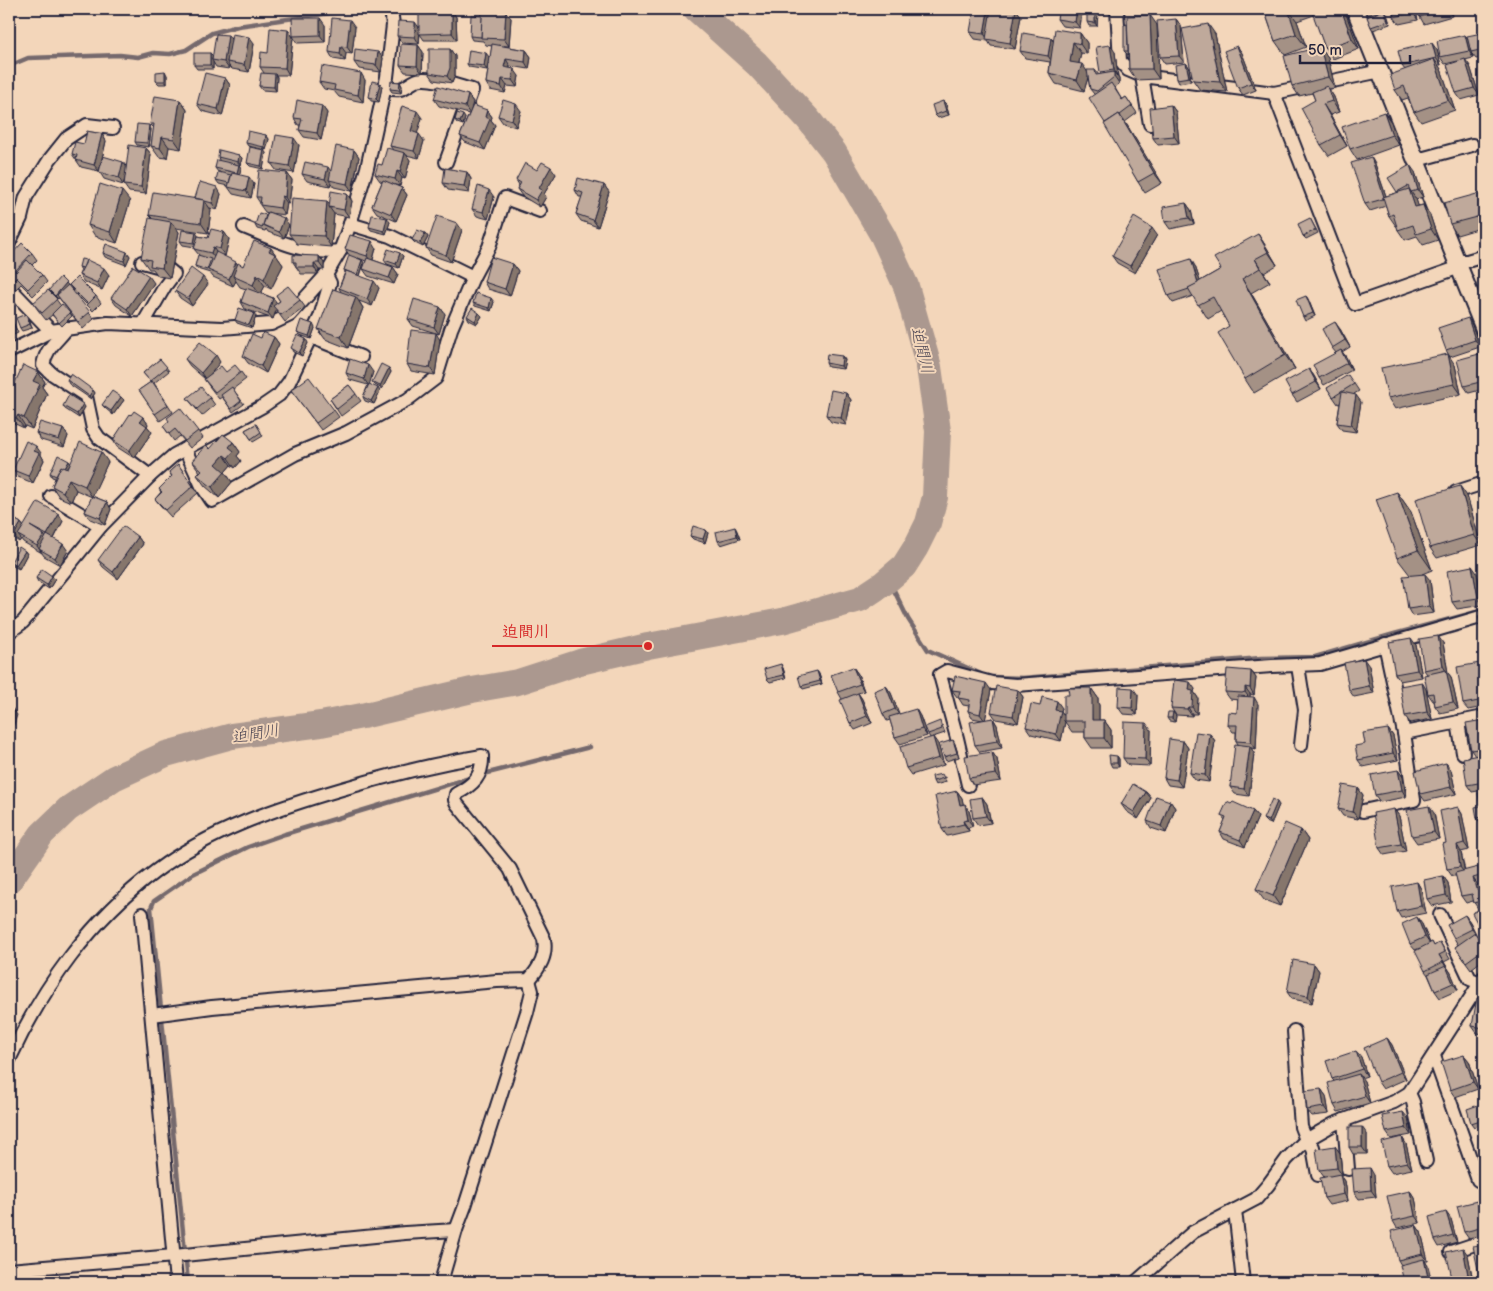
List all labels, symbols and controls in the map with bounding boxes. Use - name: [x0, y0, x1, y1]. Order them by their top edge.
- scale bar: [1300, 32, 1410, 64]
- text: 50 m: [1308, 41, 1342, 60]
- water label: 迫間川: [907, 325, 937, 376]
- callout: 迫間川: [492, 615, 560, 646]
- text: 迫間川: [502, 623, 550, 642]
- water label: 迫間川: [230, 721, 281, 748]

